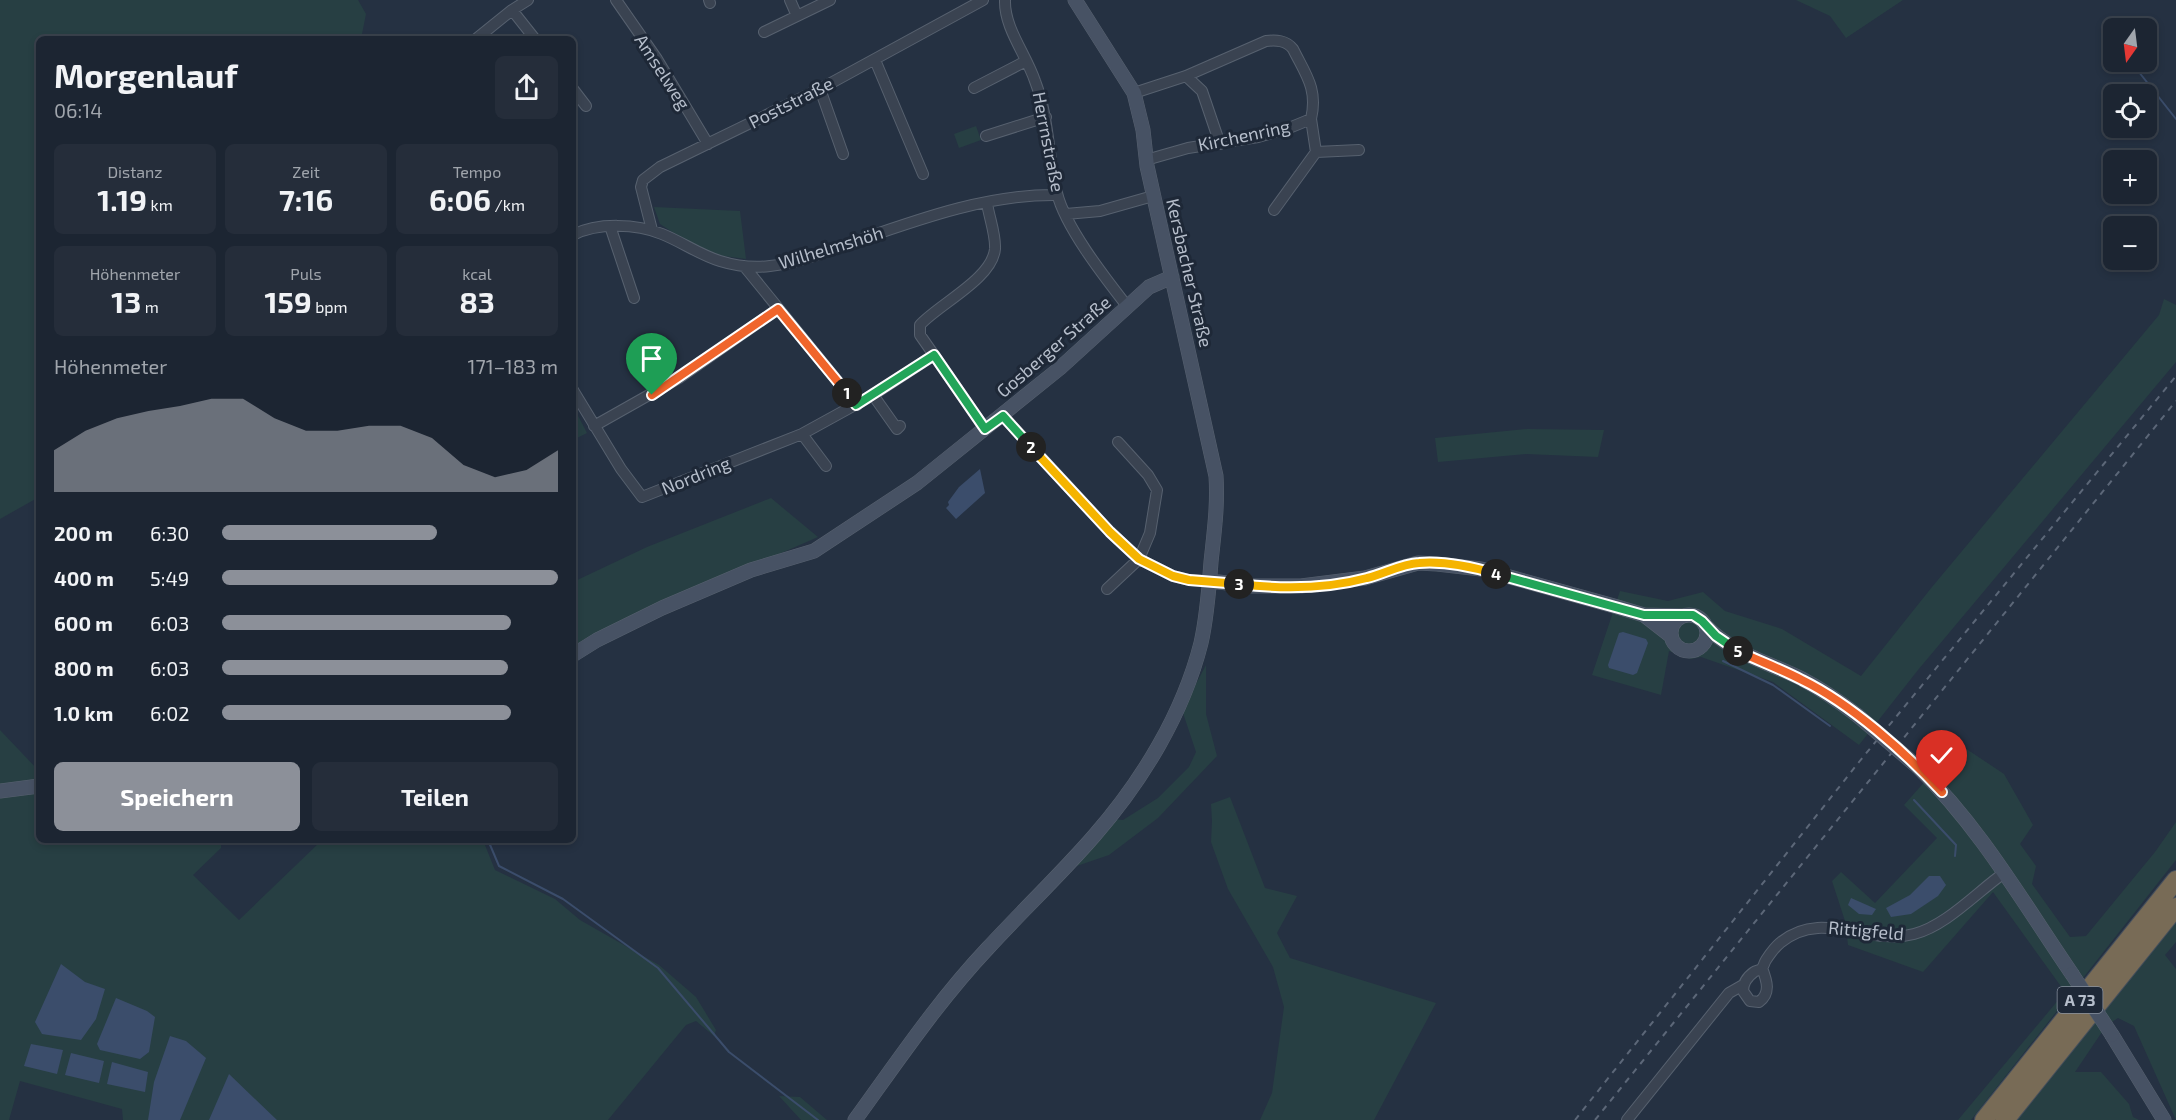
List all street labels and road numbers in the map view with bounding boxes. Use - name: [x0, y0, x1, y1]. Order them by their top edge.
- street label: Amselweg: [630, 30, 695, 113]
- street label: Poststraße: [745, 72, 836, 133]
- street label: Herrnstraße: [1028, 90, 1069, 194]
- street label: Kirchenring: [1196, 115, 1292, 156]
- street label: Kersbacher Straße: [1162, 196, 1218, 349]
- street label: Wilhelmshöh: [776, 221, 886, 273]
- street label: Gosberger Straße: [992, 291, 1115, 402]
- street label: Nordring: [658, 451, 733, 499]
- street label: Rittigfeld: [1827, 916, 1905, 944]
- road number: A 73: [2058, 987, 2102, 1013]

